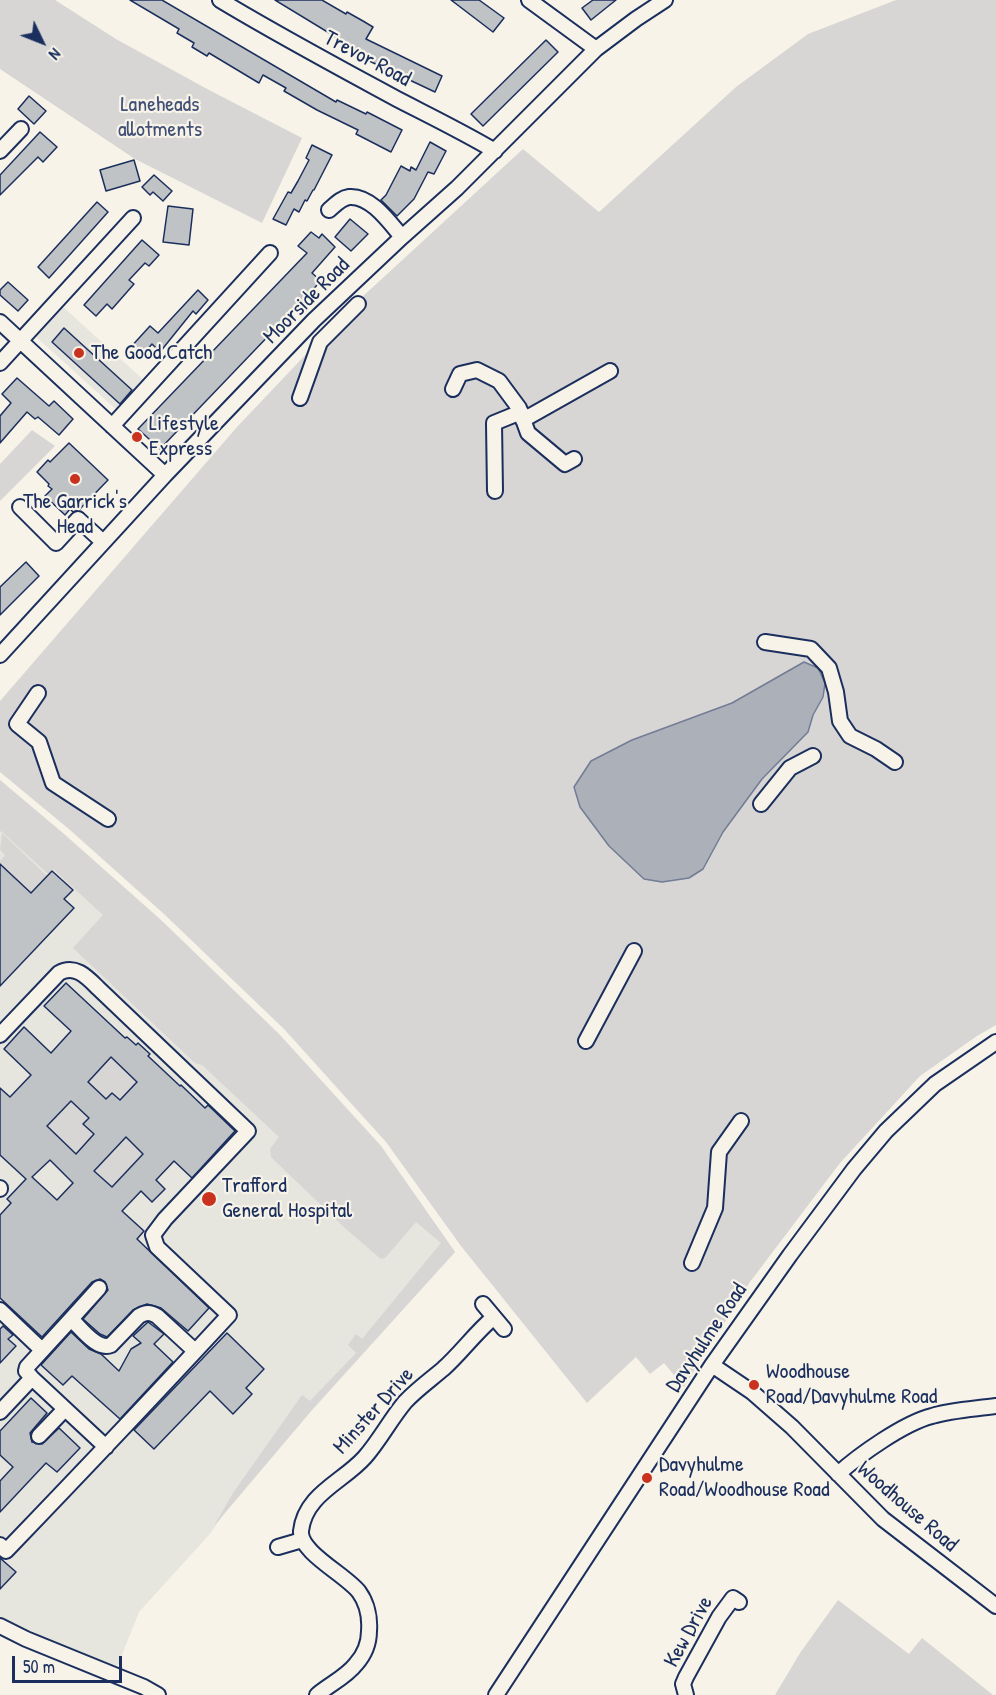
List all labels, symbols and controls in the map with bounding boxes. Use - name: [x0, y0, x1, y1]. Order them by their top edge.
- north arrow: [12, 12, 72, 72]
- street label: Trevor Road: [319, 25, 415, 93]
- text: N: [44, 44, 66, 65]
- park label: Laneheads allotments: [118, 92, 202, 144]
- street label: Moorside Road: [258, 252, 356, 350]
- place label: The Good Catch: [91, 340, 212, 366]
- marker: The Good Catch: [72, 346, 86, 360]
- place label: Lifestyle Express: [149, 411, 219, 463]
- marker: Lifestyle Express: [130, 430, 144, 444]
- marker: The Garrick's Head: [68, 472, 82, 486]
- place label: The Garrick's Head: [23, 489, 127, 540]
- place label: Trafford General Hospital: [222, 1173, 352, 1224]
- marker: Trafford General Hospital: [200, 1190, 218, 1208]
- street label: Davyhulme Road: [661, 1278, 753, 1398]
- place label: Woodhouse Road/Davyhulme Road: [766, 1359, 937, 1410]
- street label: Minster Drive: [328, 1362, 420, 1460]
- marker: Woodhouse Road/Davyhulme Road: [747, 1378, 761, 1392]
- place label: Davyhulme Road/Woodhouse Road: [659, 1452, 829, 1504]
- street label: Woodhouse Road: [851, 1456, 963, 1558]
- marker: Davyhulme Road/Woodhouse Road: [640, 1471, 654, 1485]
- street label: Kew Drive: [659, 1592, 719, 1672]
- scale bar: [15, 1644, 124, 1682]
- text: 50 m: [23, 1654, 55, 1679]

